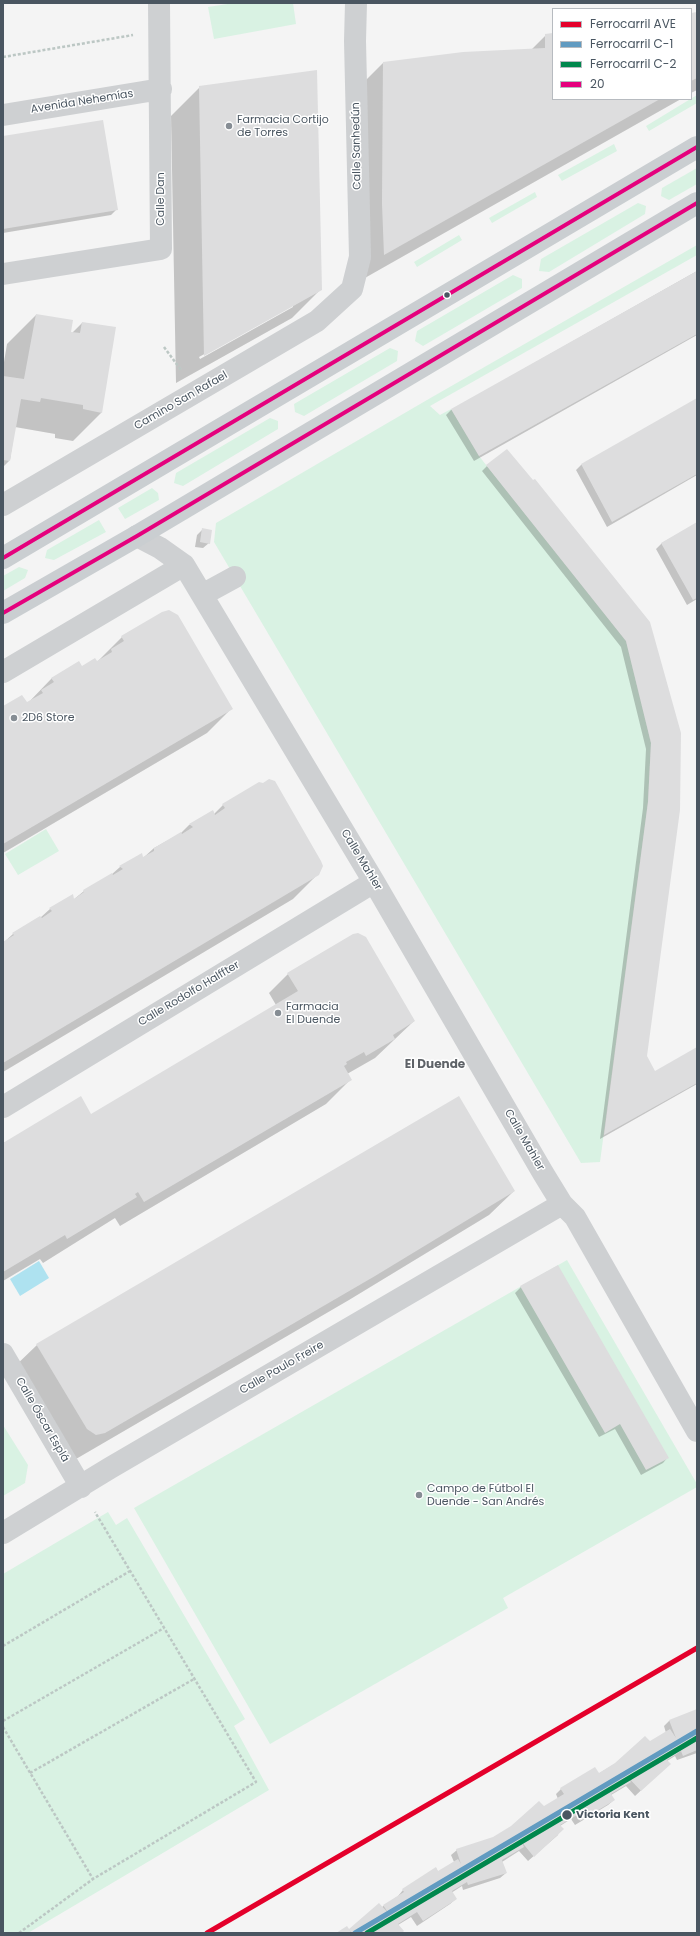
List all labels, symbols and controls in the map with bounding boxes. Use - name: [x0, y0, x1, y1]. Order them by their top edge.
- legend: [552, 8, 692, 100]
- text: Ferrocarril AVE: [590, 15, 676, 32]
- text: Ferrocarril C-1: [590, 35, 673, 52]
- text: Ferrocarril C-2: [590, 55, 676, 72]
- text: 20: [590, 75, 604, 92]
- street label: Avenida Nehemías: [30, 87, 134, 117]
- street label: Calle Sanhedún: [350, 102, 364, 190]
- place label: Farmacia Cortijo de Torres: [237, 113, 329, 139]
- marker: Farmacia Cortijo de Torres: [224, 121, 234, 131]
- street label: Calle Dan: [154, 172, 168, 226]
- unlabelled marker: [442, 290, 452, 300]
- street label: Camino San Rafael: [132, 369, 230, 433]
- place label: 2D6 Store: [22, 711, 74, 725]
- marker: 2D6 Store: [9, 713, 19, 723]
- street label: Calle Mahler: [338, 827, 384, 893]
- street label: Calle Rodolfo Halffter: [136, 959, 242, 1029]
- place label: Farmacia El Duende: [286, 1000, 340, 1026]
- marker: Farmacia El Duende: [273, 1008, 283, 1018]
- district label: El Duende: [405, 1058, 465, 1072]
- street label: Calle Mahler: [501, 1107, 547, 1173]
- street label: Calle Paulo Freire: [238, 1339, 326, 1397]
- street label: Calle Óscar Esplá: [12, 1375, 72, 1465]
- place label: Campo de Fútbol El Duende - San Andrés: [427, 1482, 544, 1508]
- marker: Campo de Fútbol El Duende - San Andrés: [414, 1490, 424, 1500]
- marker: Victoria Kent: [560, 1808, 574, 1822]
- place label: Victoria Kent: [576, 1808, 649, 1822]

